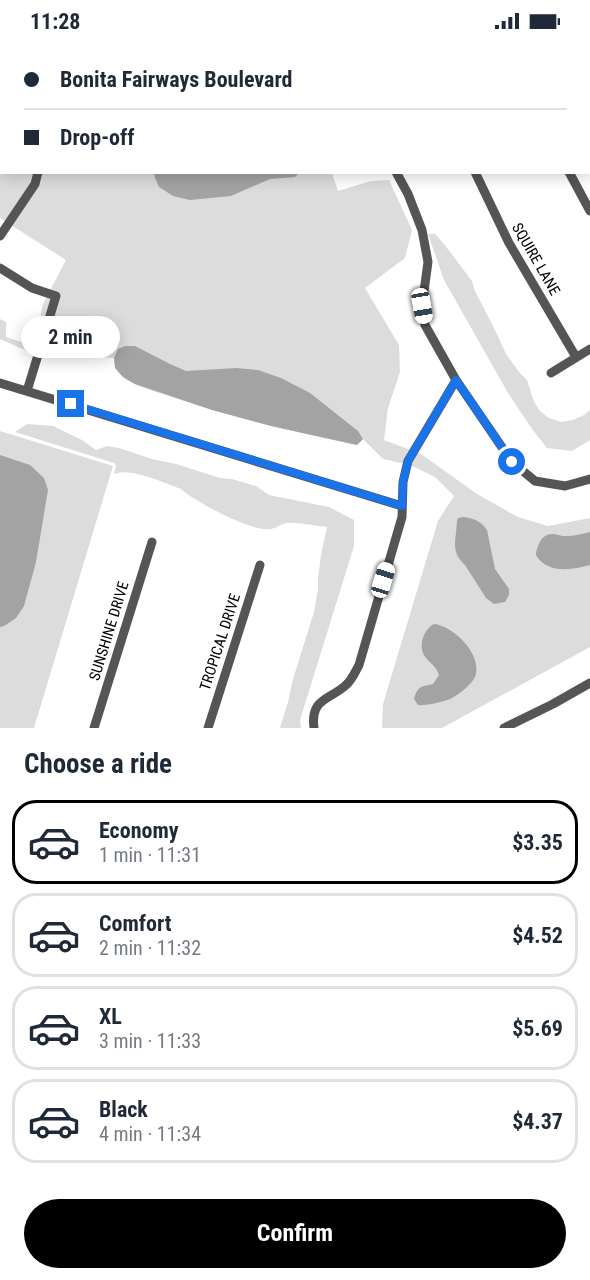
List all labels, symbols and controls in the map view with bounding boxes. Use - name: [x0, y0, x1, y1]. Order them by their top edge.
- text: 11:28: [30, 9, 81, 34]
- text: Bonita Fairways Boulevard: [60, 67, 292, 92]
- text: Drop-off: [60, 125, 134, 150]
- street label: SQUIRE LANE: [508, 220, 564, 298]
- car: [410, 287, 434, 325]
- callout: 2 min: [22, 317, 121, 359]
- text: 2 min: [48, 325, 93, 349]
- route end: [57, 390, 84, 417]
- route start: [498, 448, 525, 475]
- car: [369, 560, 397, 600]
- street label: SUNSHINE DRIVE: [85, 579, 133, 683]
- street label: TROPICAL DRIVE: [196, 591, 244, 693]
- text: Choose a ride: [24, 748, 172, 780]
- icon: car: [27, 815, 81, 869]
- text: Economy: [99, 818, 179, 843]
- text: $3.35: [512, 830, 563, 855]
- text: 1 min · 11:31: [99, 843, 201, 867]
- icon: car: [27, 908, 81, 962]
- text: Comfort: [99, 911, 172, 936]
- text: $4.52: [512, 923, 563, 948]
- text: 2 min · 11:32: [99, 936, 201, 960]
- icon: car: [27, 1001, 81, 1055]
- text: XL: [99, 1004, 122, 1029]
- text: $5.69: [512, 1016, 563, 1041]
- text: 3 min · 11:33: [99, 1029, 201, 1053]
- icon: car: [27, 1094, 81, 1148]
- text: Black: [99, 1097, 148, 1122]
- text: $4.37: [512, 1109, 563, 1134]
- text: 4 min · 11:34: [99, 1122, 201, 1146]
- button: Confirm: [24, 1199, 566, 1268]

